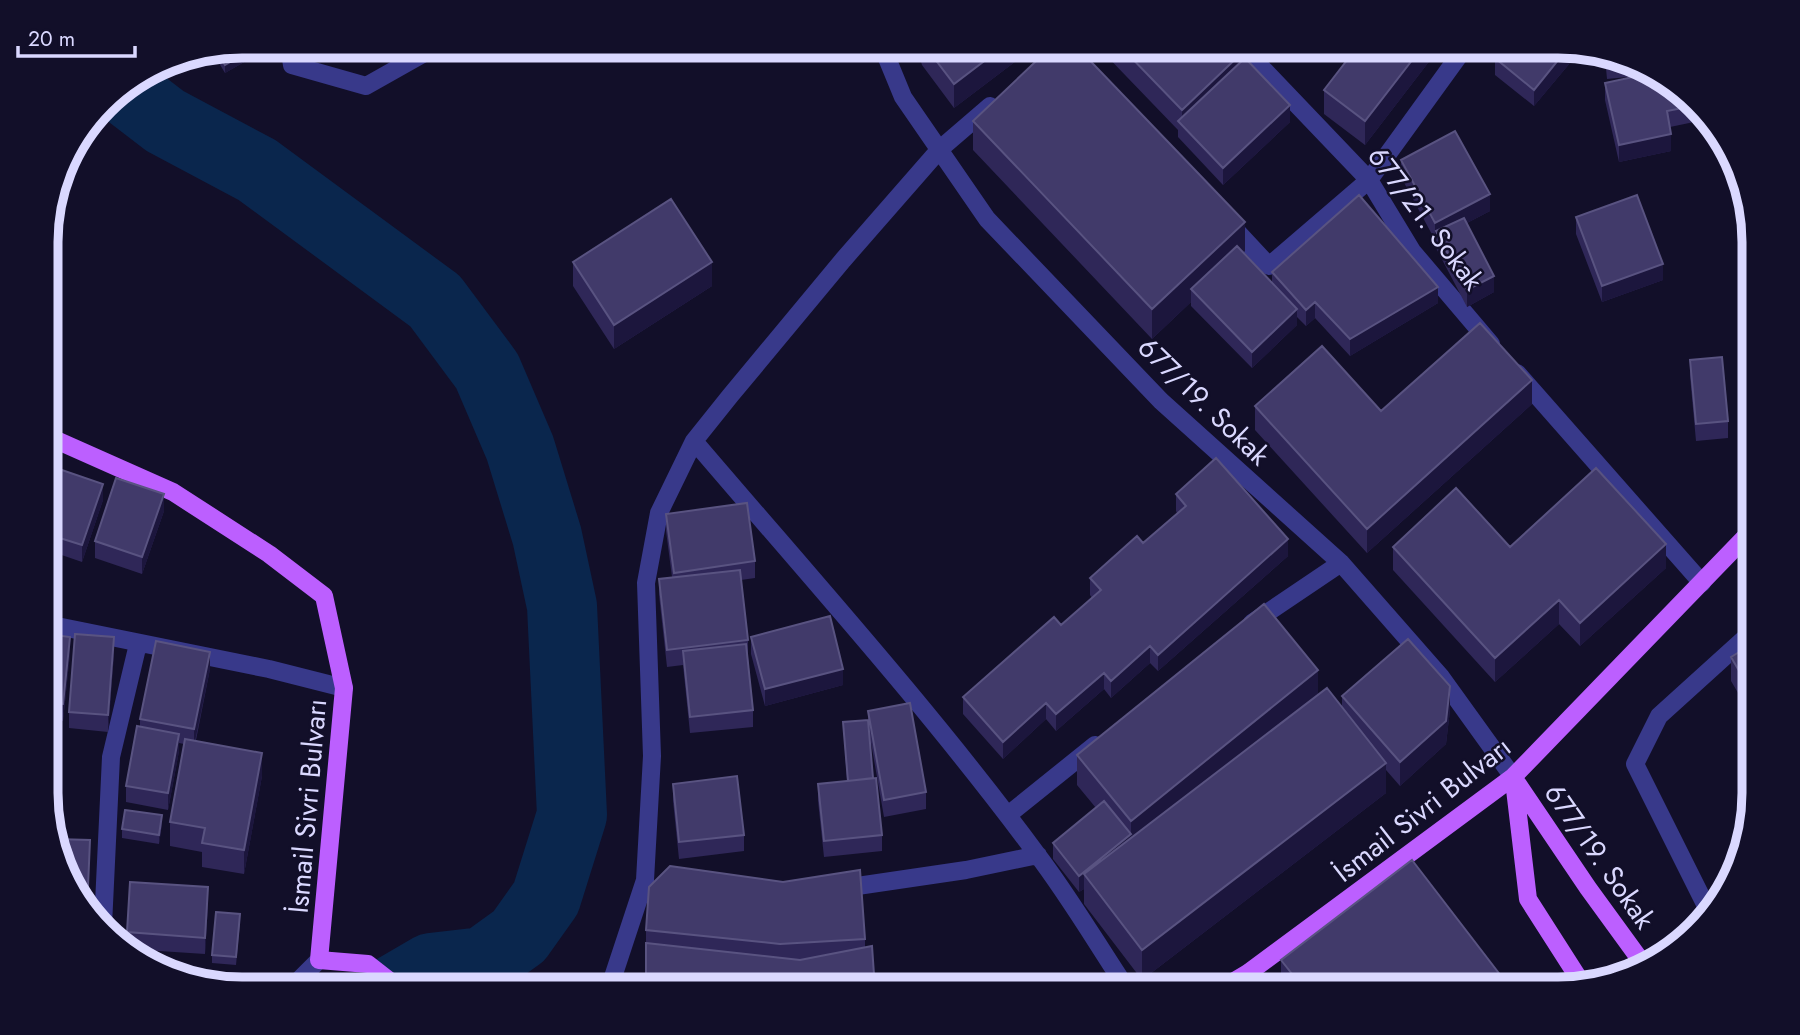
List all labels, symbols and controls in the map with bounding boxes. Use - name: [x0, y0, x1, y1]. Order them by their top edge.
- scale bar: [18, 14, 135, 58]
- text: 20 m: [28, 24, 75, 54]
- street label: 677/21. Sokak: [1358, 138, 1494, 300]
- street label: 677/19. Sokak: [1128, 328, 1279, 475]
- street label: İsmail Sivri Bulvarı: [278, 697, 337, 915]
- street label: İsmail Sivri Bulvarı: [1325, 727, 1520, 892]
- street label: 677/19. Sokak: [1534, 775, 1665, 938]

